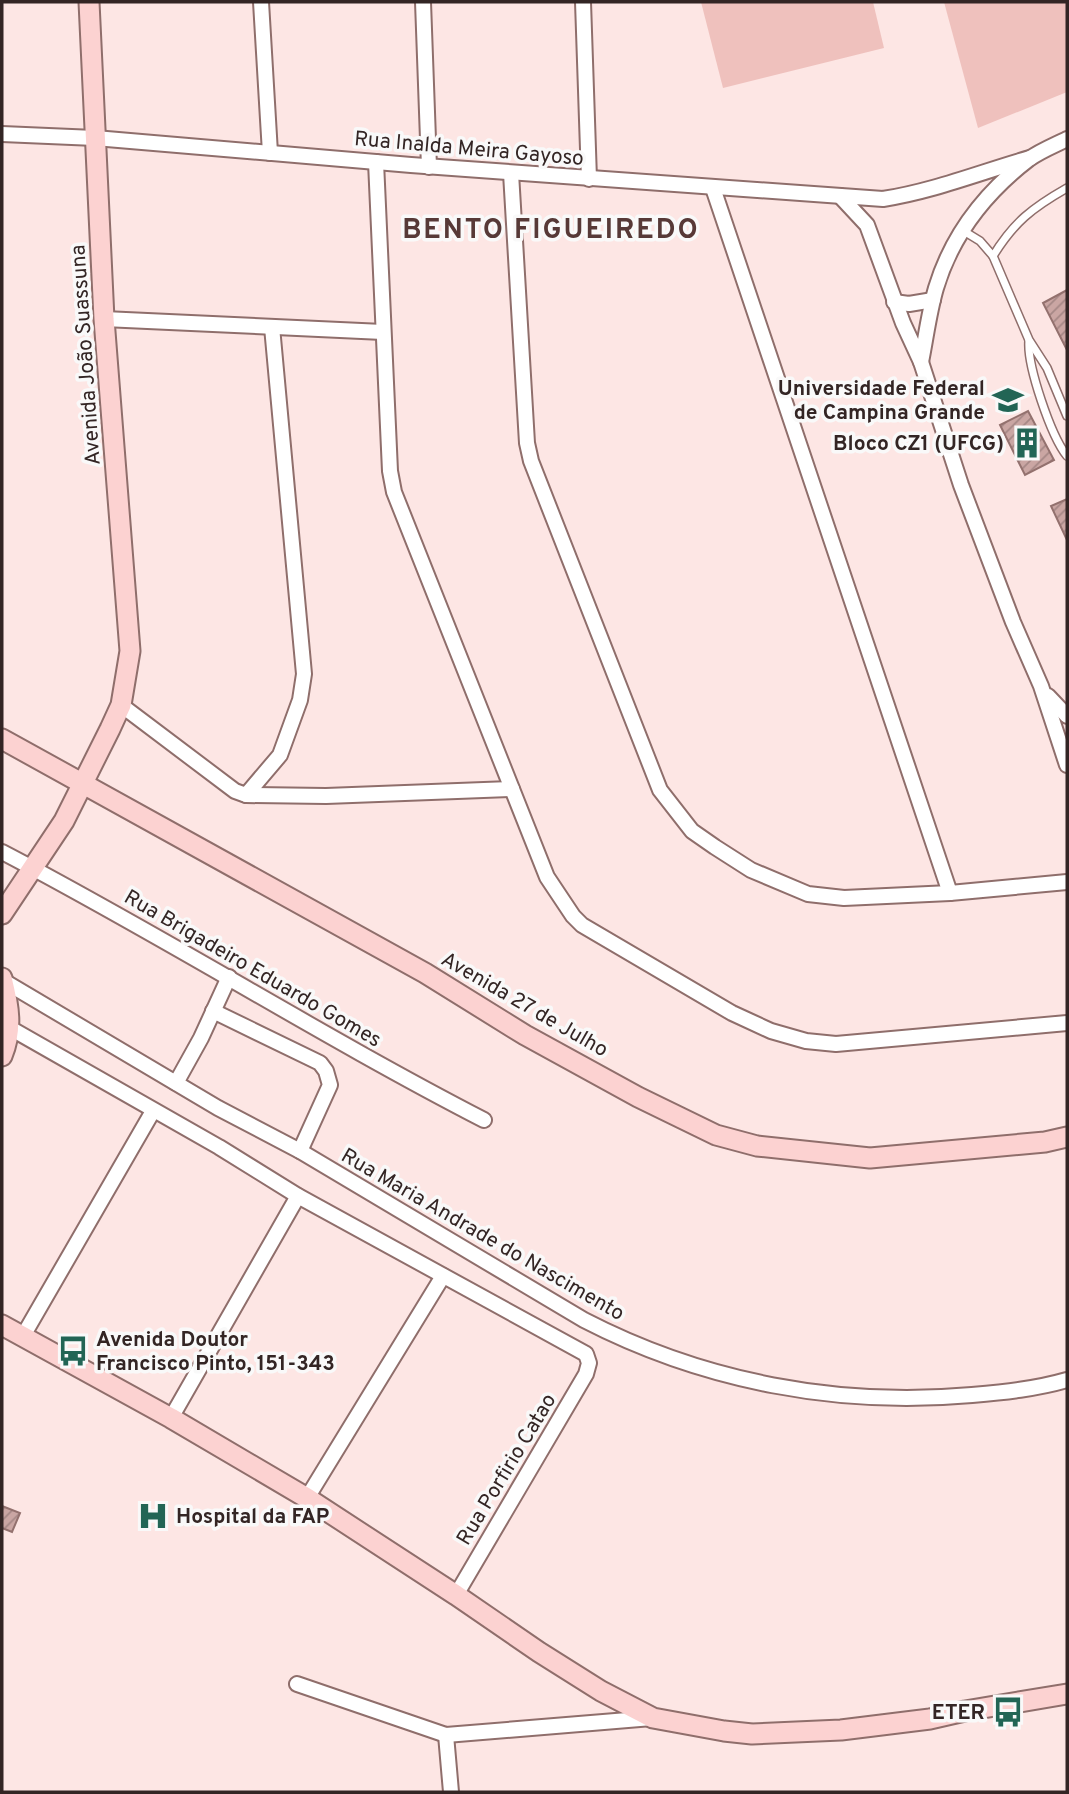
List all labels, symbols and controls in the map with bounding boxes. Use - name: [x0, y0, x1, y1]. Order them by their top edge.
- street label: Rua Inalda Meira Gayoso: [353, 126, 585, 173]
- district label: BENTO FIGUEIREDO: [402, 213, 700, 249]
- street label: Avenida João Suassuna: [65, 244, 108, 466]
- place label: Universidade Federal de Campina Grande: [778, 376, 985, 427]
- school or university icon: Universidade Federal de Campina Grande: [991, 383, 1025, 417]
- building icon: Bloco CZ1 (UFCG): [1010, 426, 1044, 460]
- place label: Bloco CZ1 (UFCG): [833, 431, 1004, 458]
- street label: Rua Brigadeiro Eduardo Gomes: [119, 884, 386, 1054]
- street label: Avenida 27 de Julho: [436, 946, 613, 1064]
- street label: Rua Maria Andrade do Nascimento: [336, 1143, 629, 1328]
- place label: Avenida Doutor Francisco Pinto, 151-343: [96, 1327, 335, 1378]
- bus stop icon: Avenida Doutor Francisco Pinto, 151-343: [56, 1334, 90, 1368]
- street label: Rua Porfirio Catao: [451, 1389, 563, 1551]
- hospital icon: Hospital da FAP: [136, 1499, 170, 1533]
- place label: Hospital da FAP: [176, 1504, 329, 1531]
- bus stop icon: ETER: [991, 1695, 1025, 1729]
- place label: ETER: [932, 1700, 985, 1727]

